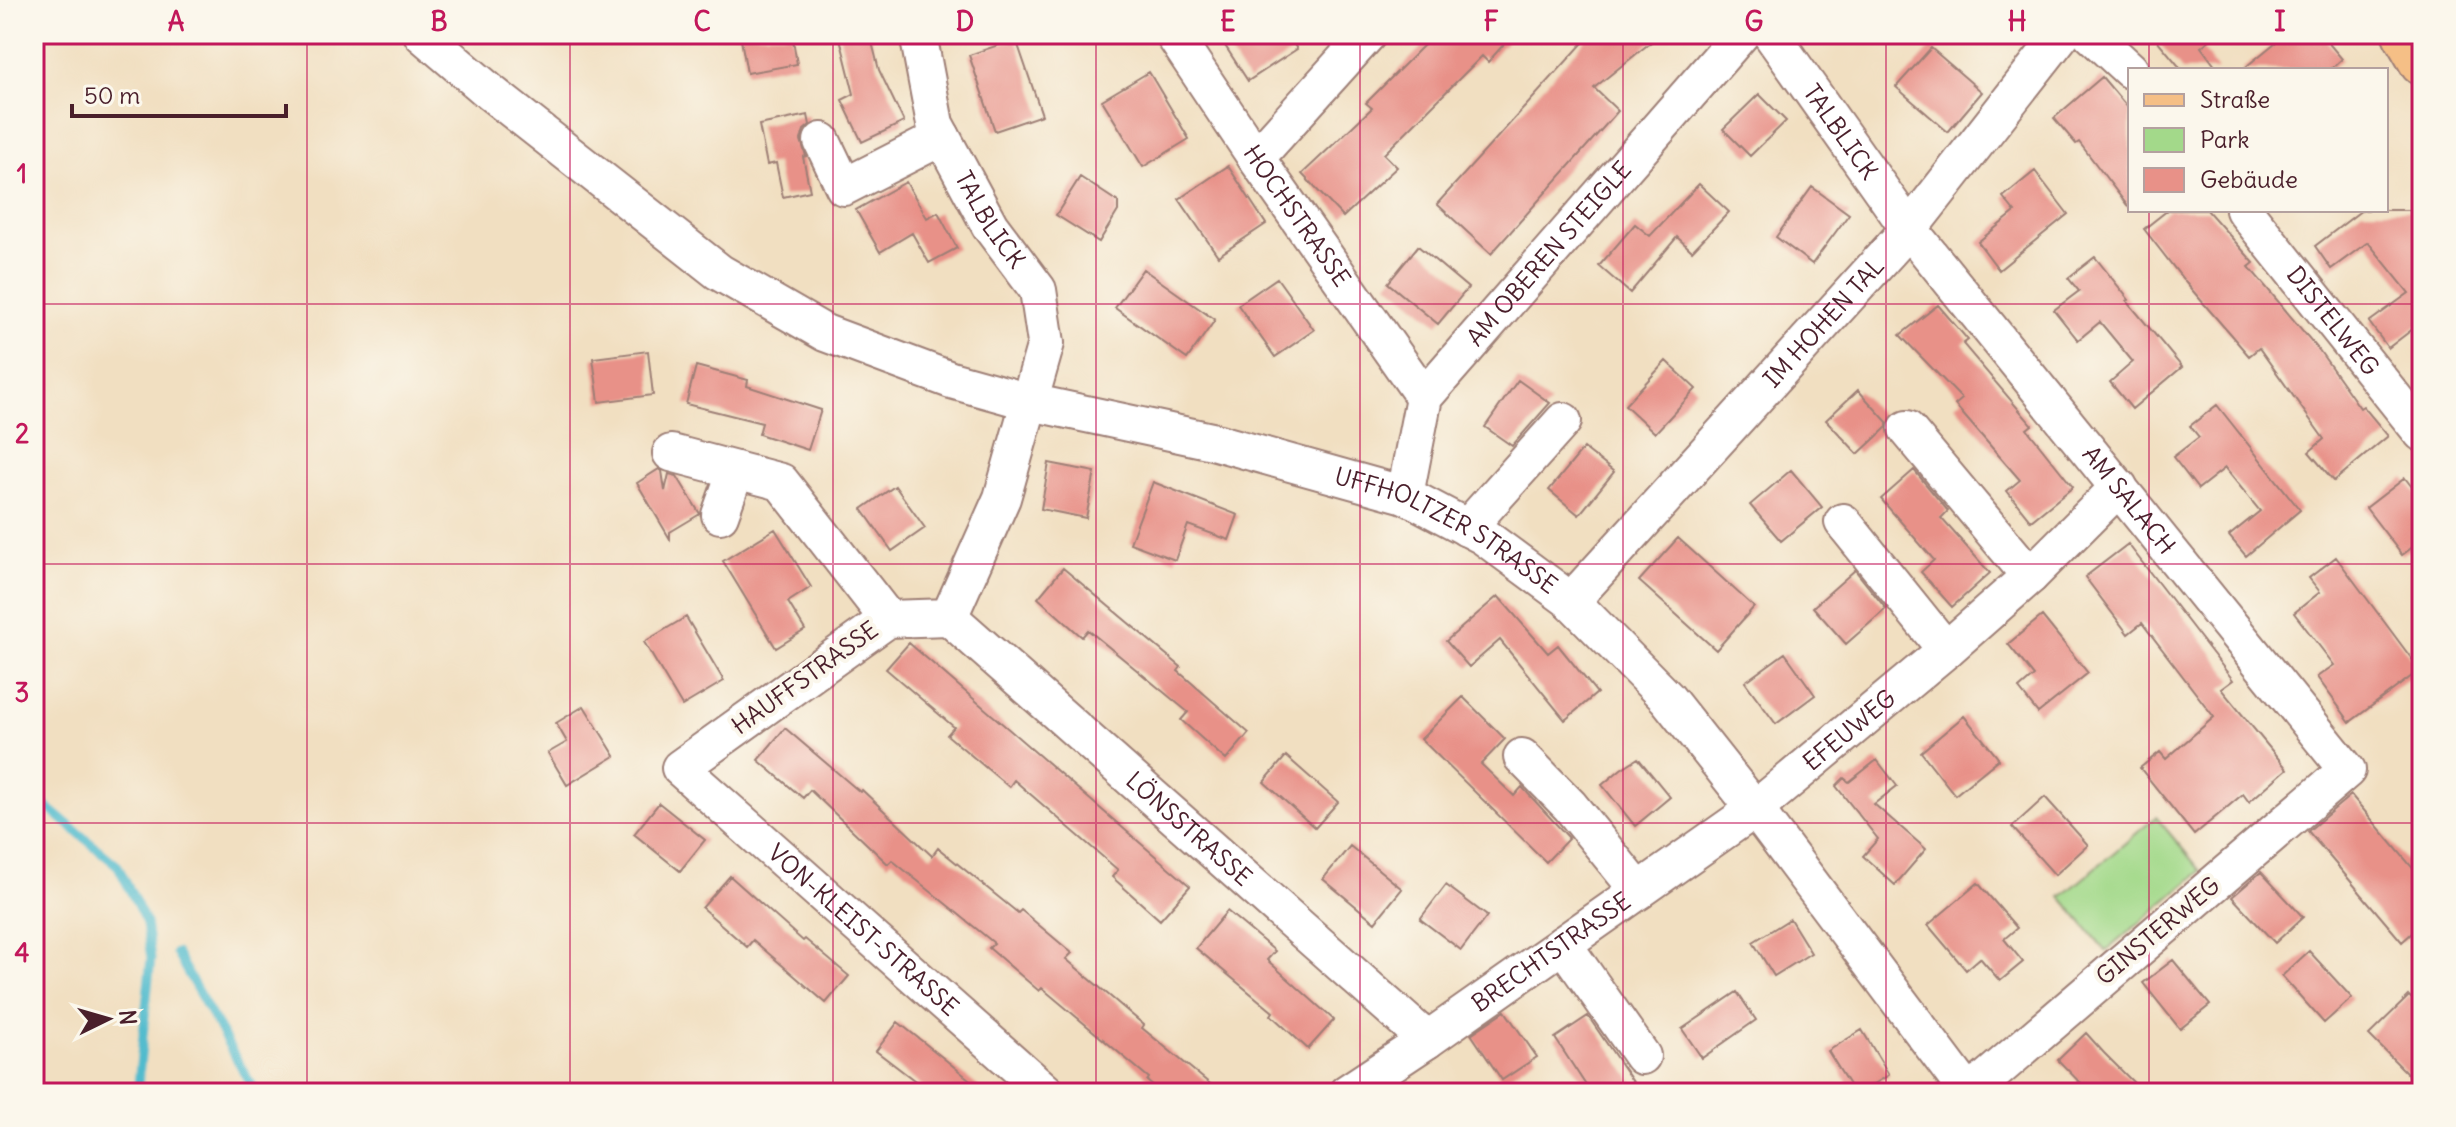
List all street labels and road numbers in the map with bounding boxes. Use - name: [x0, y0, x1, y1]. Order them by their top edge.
- street label: TALBLICK: [1797, 78, 1885, 185]
- street label: HOCHSTRASSE: [1238, 139, 1358, 292]
- street label: AM OBEREN STEIGLE: [1460, 155, 1637, 352]
- street label: TALBLICK: [949, 165, 1032, 274]
- street label: IM HOHEN TAL: [1756, 251, 1890, 393]
- street label: DISTELWEG: [2281, 260, 2386, 381]
- street label: AM SALACH: [2077, 439, 2182, 560]
- street label: UFFHOLTZER STRASSE: [1331, 460, 1564, 600]
- street label: HAUFFSTRASSE: [725, 614, 883, 740]
- street label: EFEUWEG: [1797, 683, 1901, 777]
- street label: LÖNSSTRASSE: [1120, 765, 1258, 892]
- street label: VON-KLEIST-STRASSE: [762, 837, 965, 1022]
- street label: GINSTERWEG: [2089, 870, 2225, 991]
- street label: BRECHTSTRASSE: [1465, 885, 1636, 1018]

